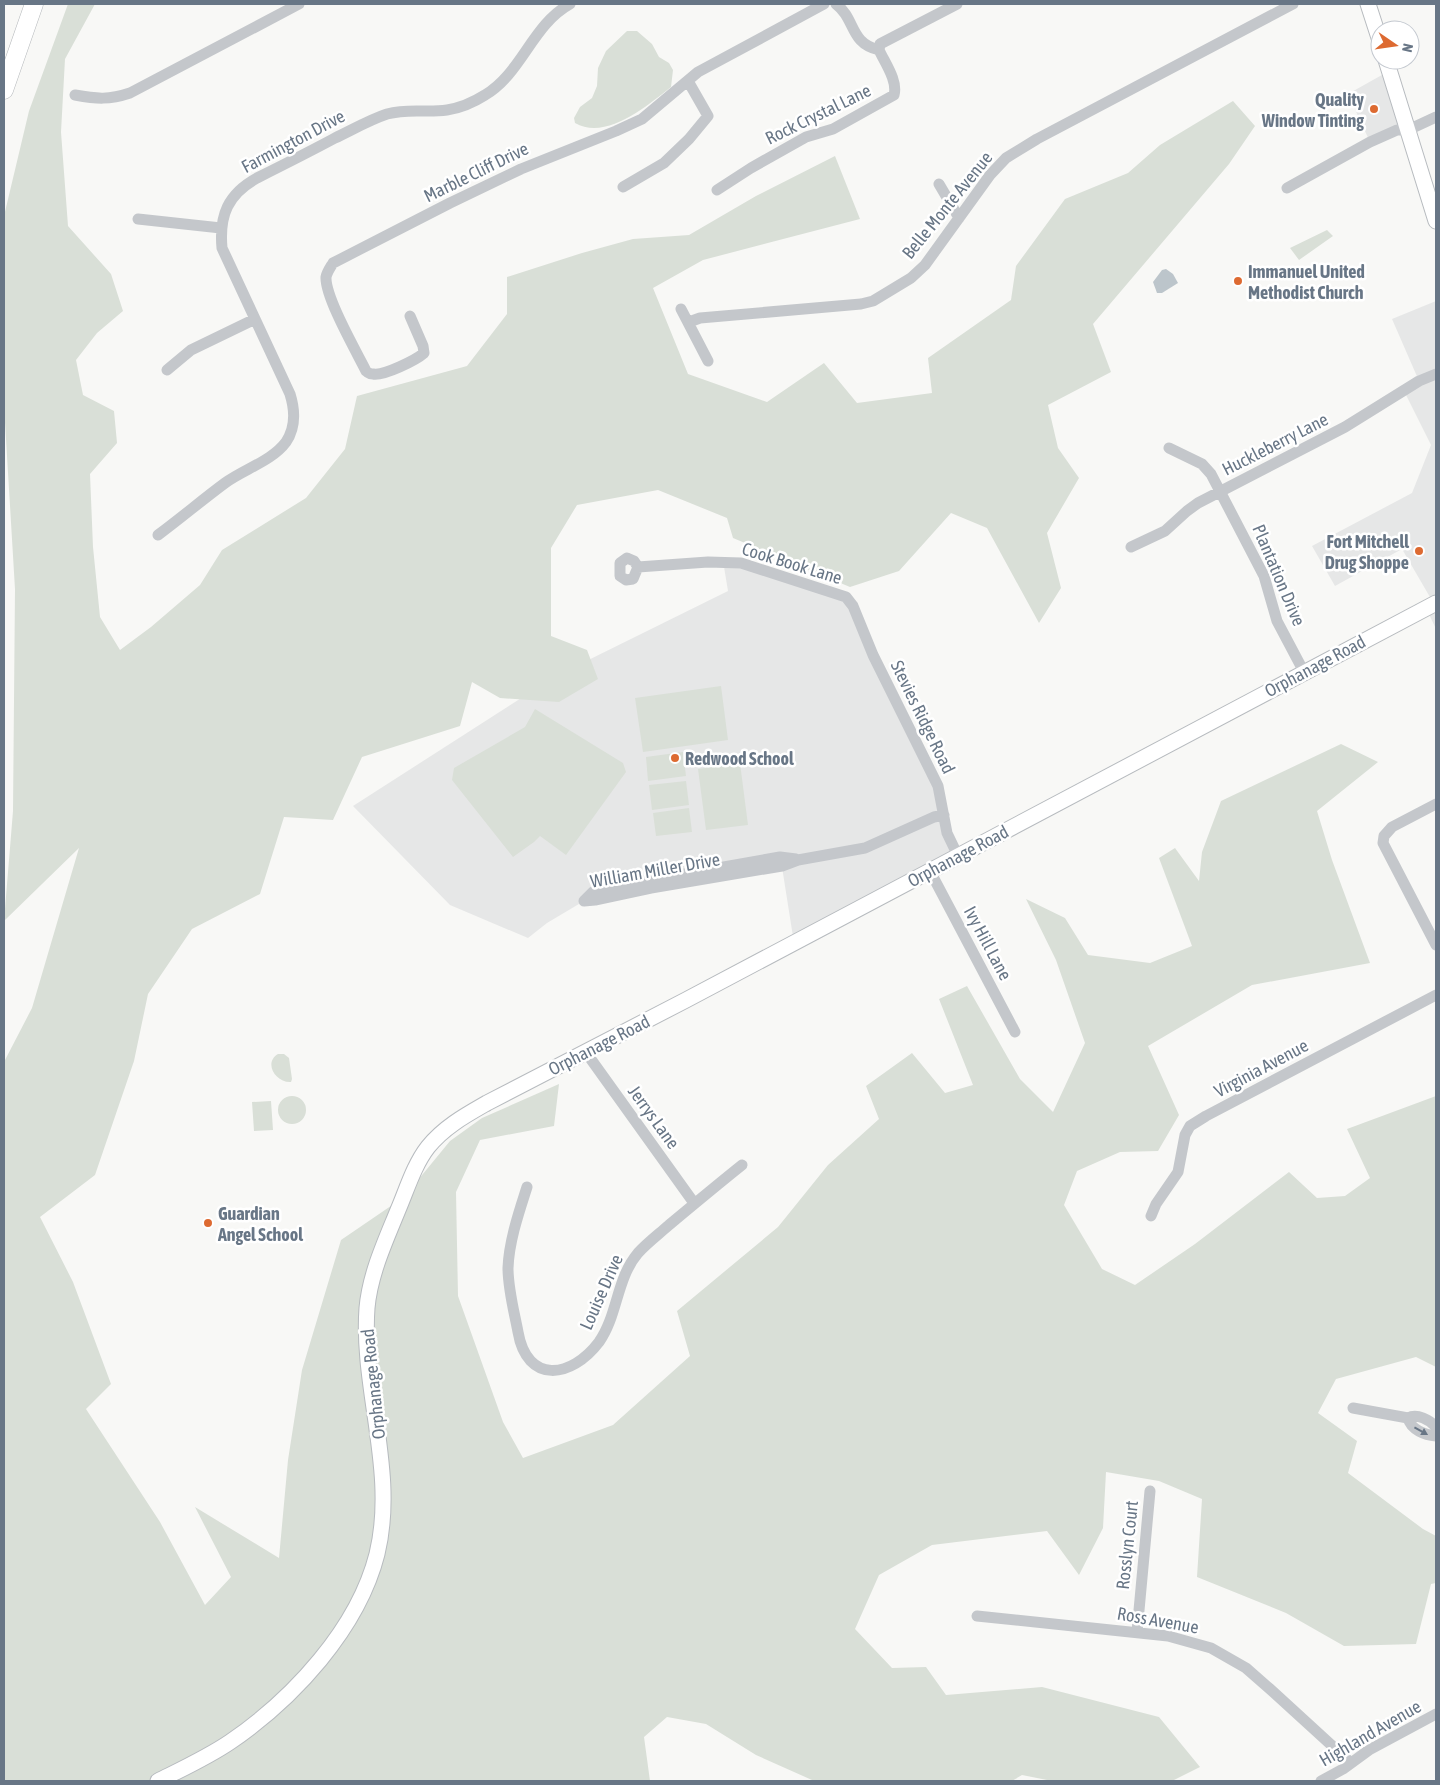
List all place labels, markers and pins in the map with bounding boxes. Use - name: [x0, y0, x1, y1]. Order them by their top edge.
- place label: Quality Window Tinting: [1261, 89, 1365, 131]
- marker: Quality Window Tinting: [1368, 103, 1380, 115]
- place label: Immanuel United Methodist Church: [1248, 261, 1365, 303]
- marker: Immanuel United Methodist Church: [1232, 275, 1244, 287]
- place label: Fort Mitchell Drug Shoppe: [1325, 531, 1409, 573]
- marker: Fort Mitchell Drug Shoppe: [1413, 545, 1425, 557]
- place label: Redwood School: [685, 748, 794, 769]
- marker: Redwood School: [669, 752, 681, 764]
- place label: Guardian Angel School: [217, 1203, 303, 1245]
- marker: Guardian Angel School: [202, 1217, 214, 1229]

